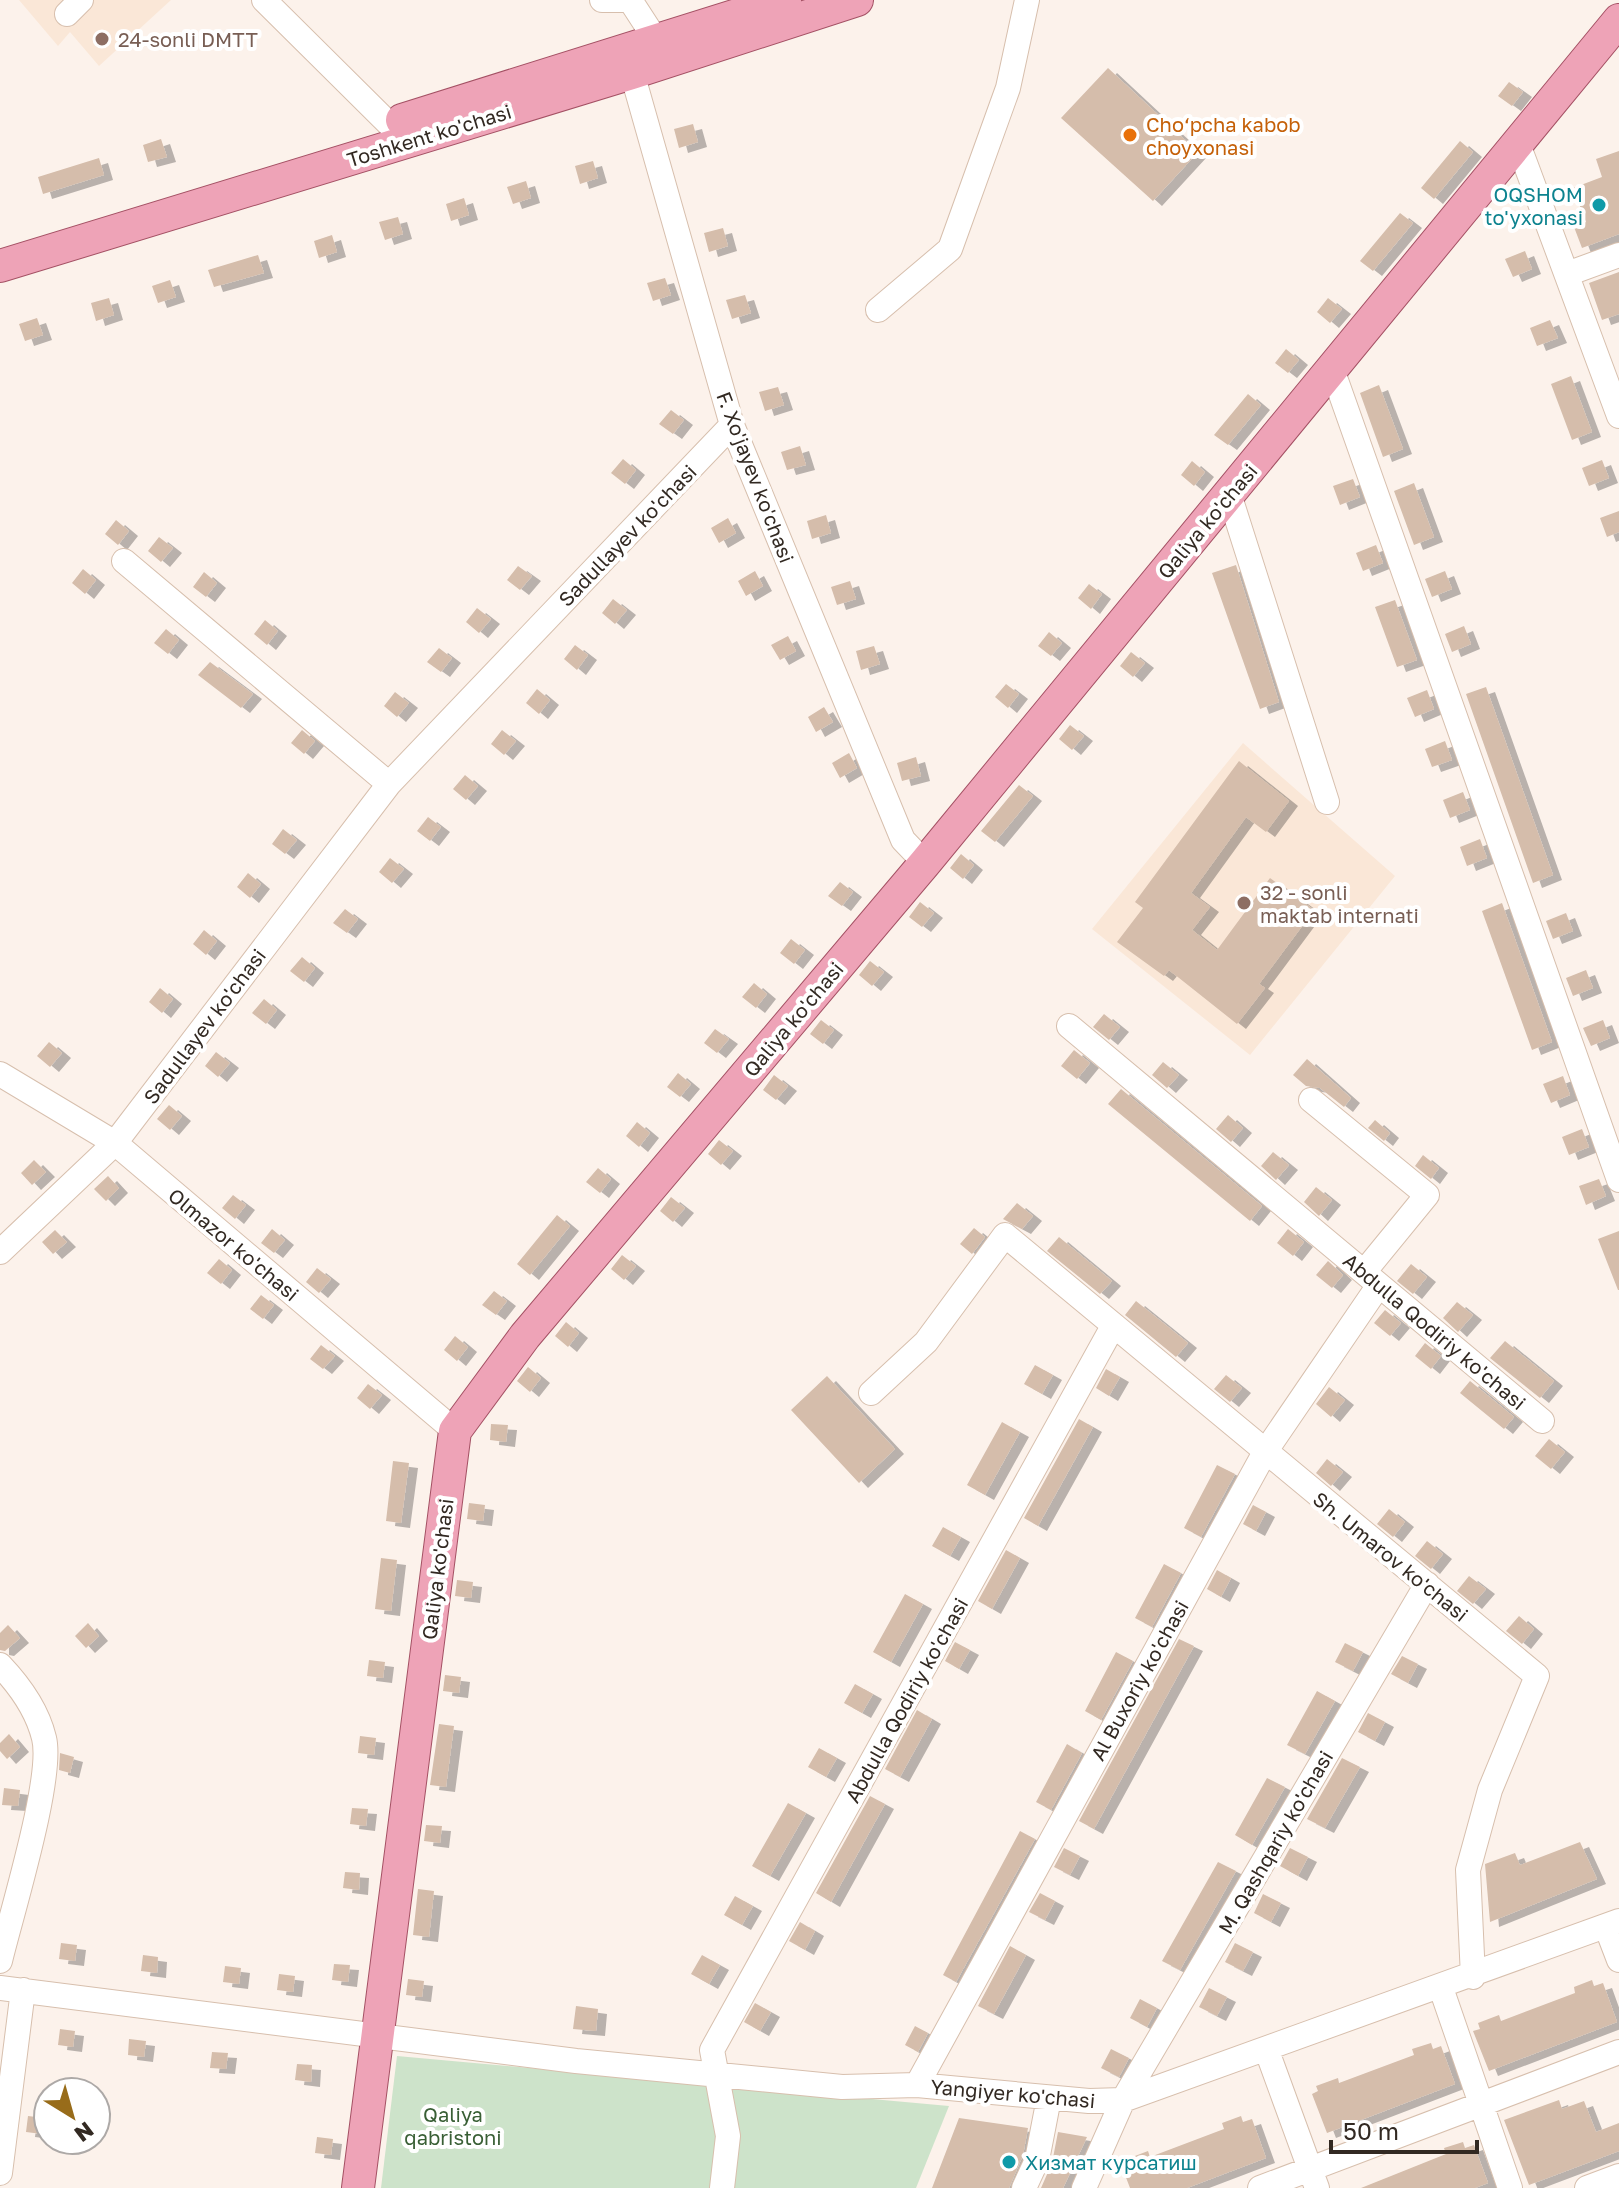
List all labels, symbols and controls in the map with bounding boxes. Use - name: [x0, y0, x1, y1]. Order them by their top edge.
- place label: 24-sonli DMTT: [118, 27, 258, 51]
- marker: 24-sonli DMTT: [93, 30, 111, 48]
- street label: Toshkent ko'chasi: [344, 99, 514, 171]
- place label: Cho‘pcha kabob choyxonasi: [1146, 112, 1301, 159]
- marker: Cho‘pcha kabob choyxonasi: [1121, 126, 1139, 144]
- place label: OQSHOM to'yxonasi: [1484, 182, 1583, 229]
- marker: OQSHOM to'yxonasi: [1590, 196, 1608, 214]
- street label: F. Xo'jayev ko'chasi: [712, 388, 800, 566]
- street label: Sadullayev ko'chasi: [553, 459, 701, 611]
- street label: Qaliya ko'chasi: [1152, 459, 1262, 583]
- place label: 32 - sonli maktab internati: [1260, 880, 1419, 927]
- marker: 32 - sonli maktab internati: [1235, 894, 1253, 912]
- street label: Sadullayev ko'chasi: [138, 944, 270, 1108]
- street label: Qaliya ko'chasi: [738, 957, 848, 1081]
- street label: Olmazor ko'chasi: [164, 1183, 304, 1305]
- street label: Abdulla Qodiriy ko'chasi: [1339, 1248, 1531, 1414]
- street label: Sh. Umarov ko'chasi: [1309, 1486, 1473, 1626]
- street label: Qaliya ko'chasi: [416, 1497, 458, 1641]
- street label: Abdulla Qodiriy ko'chasi: [840, 1593, 972, 1807]
- street label: Al Buxoriy ko'chasi: [1085, 1596, 1193, 1764]
- street label: M. Qashqariy ko'chasi: [1213, 1746, 1337, 1938]
- street label: Yangiyer ko'chasi: [930, 2074, 1096, 2112]
- north arrow: [32, 2076, 112, 2156]
- park label: Qaliya qabristoni: [404, 2102, 502, 2149]
- scale bar: [1331, 2104, 1477, 2154]
- text: 50 m: [1343, 2116, 1399, 2145]
- text: N: [70, 2117, 99, 2148]
- place label: Хизмат курсатиш: [1025, 2150, 1197, 2174]
- marker: Хизмат курсатиш: [1000, 2153, 1018, 2171]

